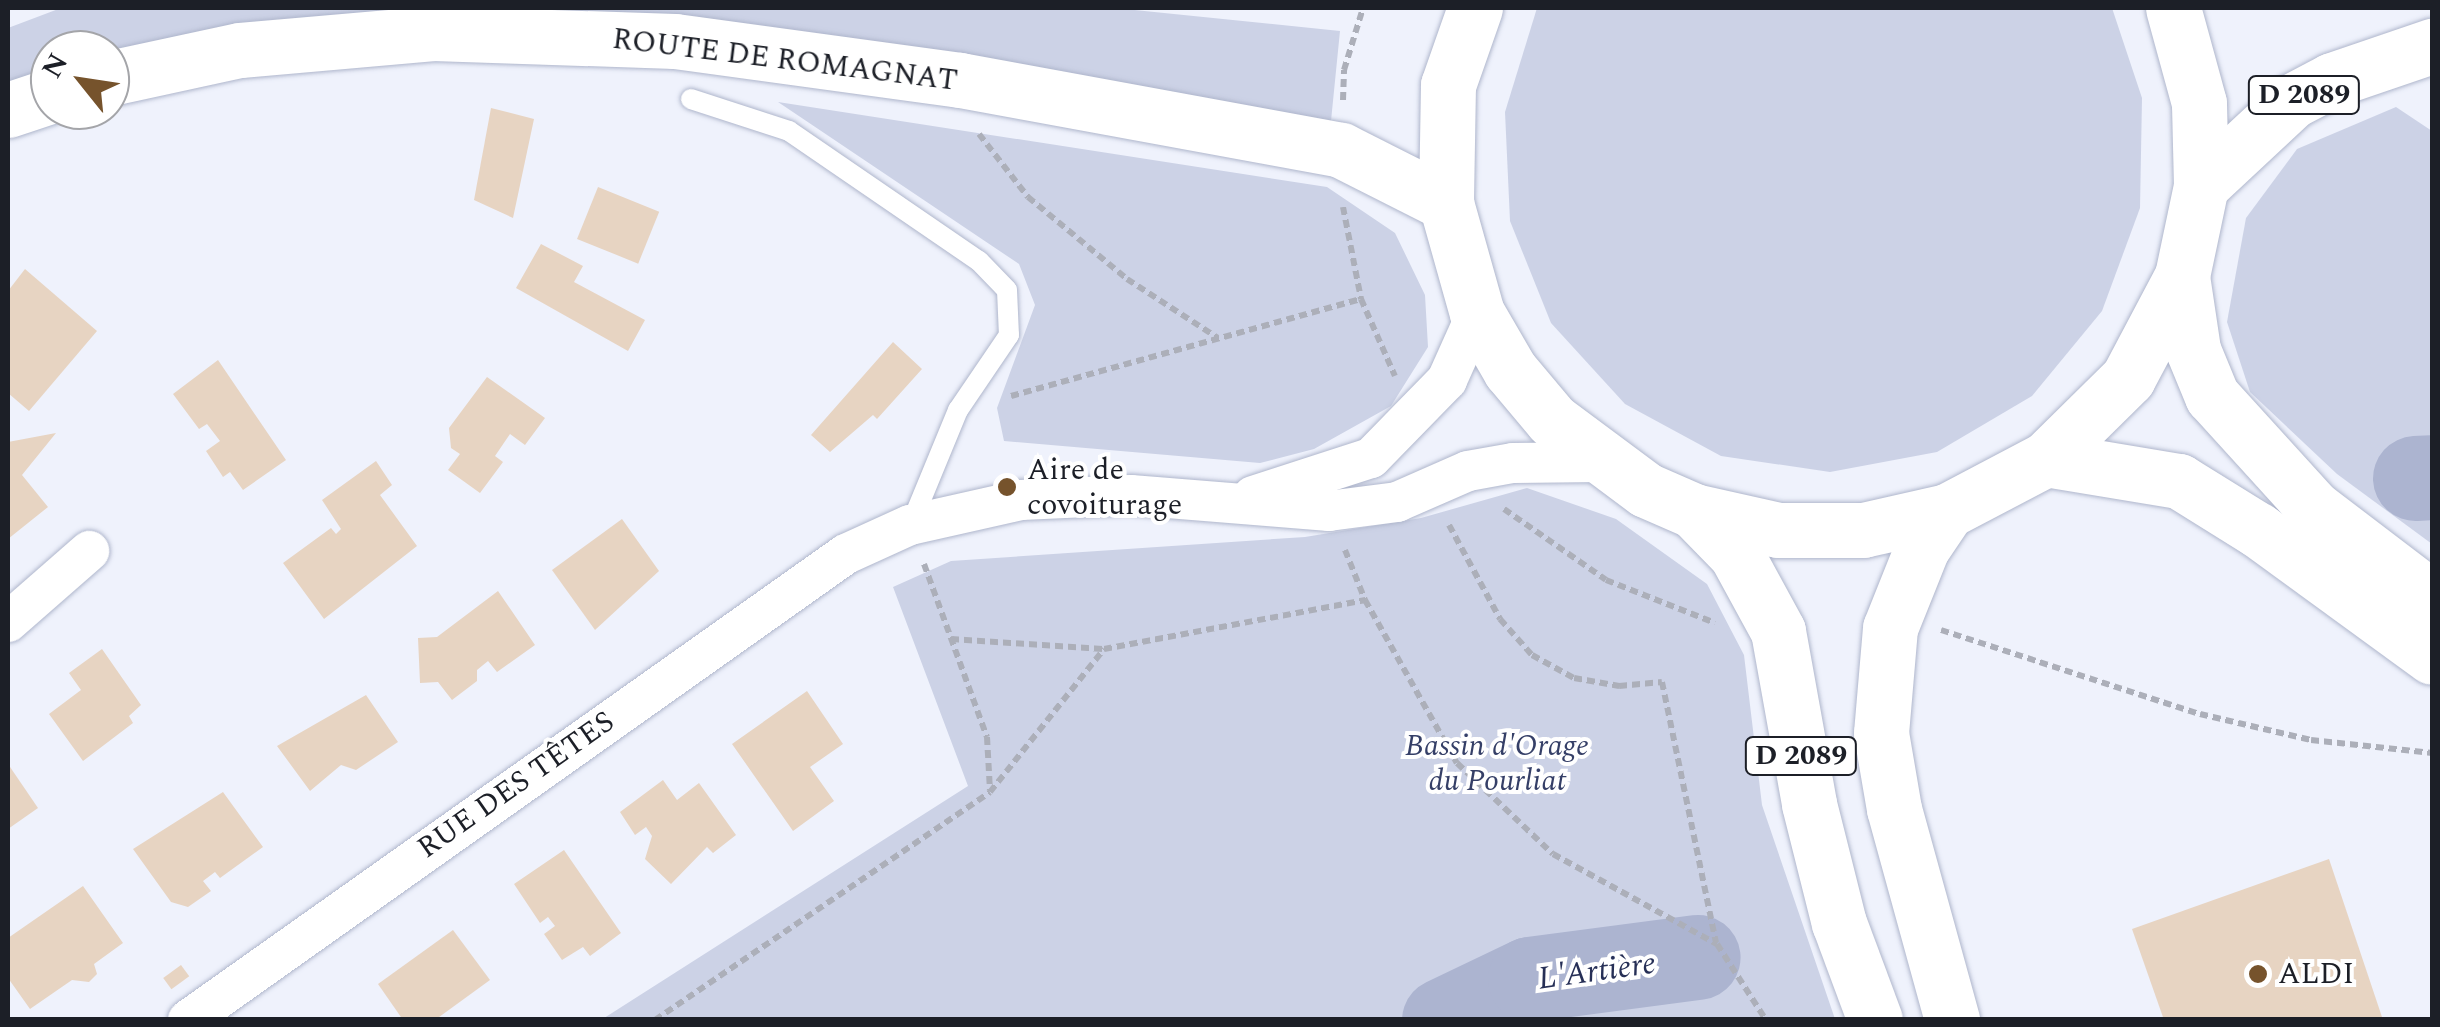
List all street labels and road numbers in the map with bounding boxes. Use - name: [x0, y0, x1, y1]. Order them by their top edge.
- street label: ROUTE DE ROMAGNAT: [610, 21, 960, 99]
- road number: D 2089: [2246, 72, 2362, 118]
- street label: RUE DES TÊTES: [411, 704, 621, 866]
- road number: D 2089: [1744, 733, 1858, 779]

